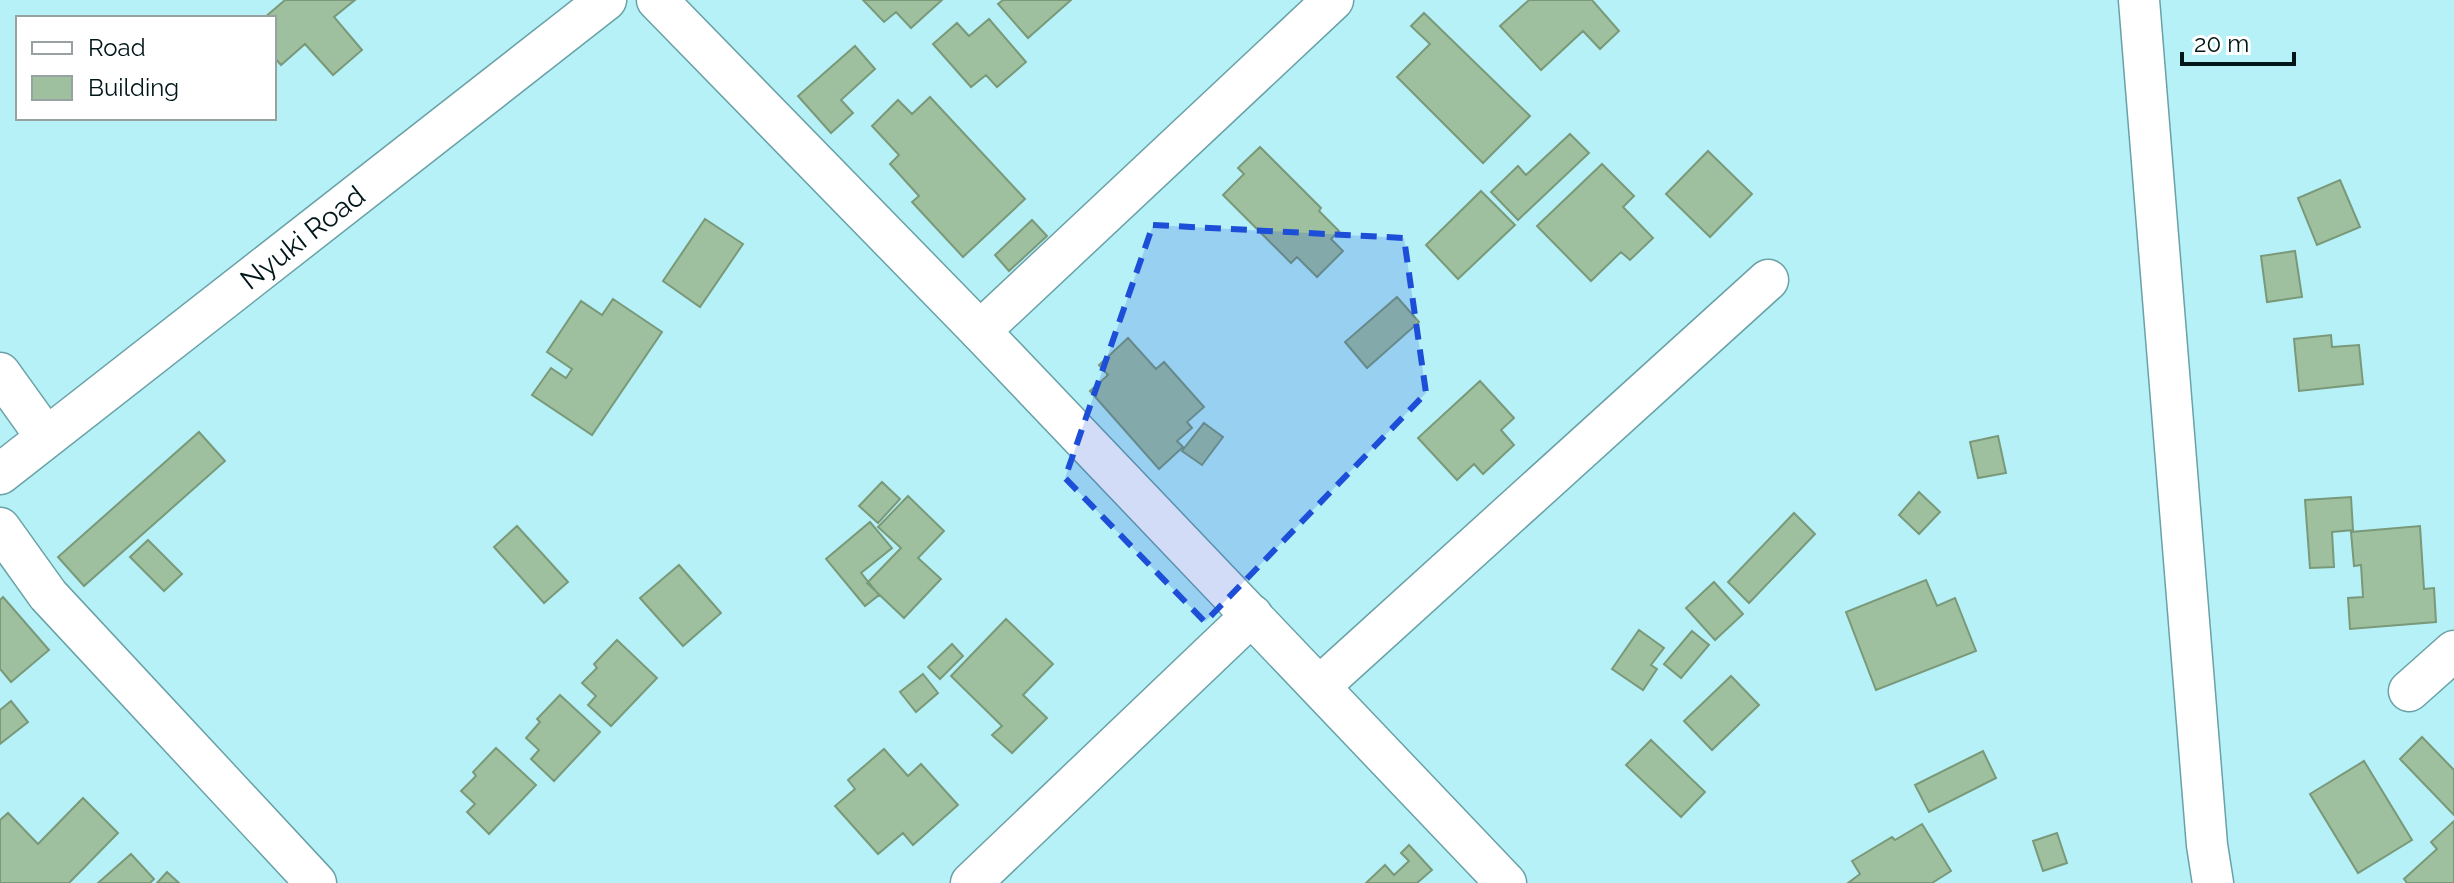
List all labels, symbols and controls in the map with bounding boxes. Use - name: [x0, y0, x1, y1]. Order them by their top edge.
- legend: [16, 16, 276, 120]
- scale bar: [2182, 16, 2294, 66]
- text: 20 m: [2194, 29, 2249, 58]
- text: Road: [88, 33, 146, 62]
- text: Building: [88, 73, 179, 102]
- street label: Nyuki Road: [234, 179, 372, 297]

